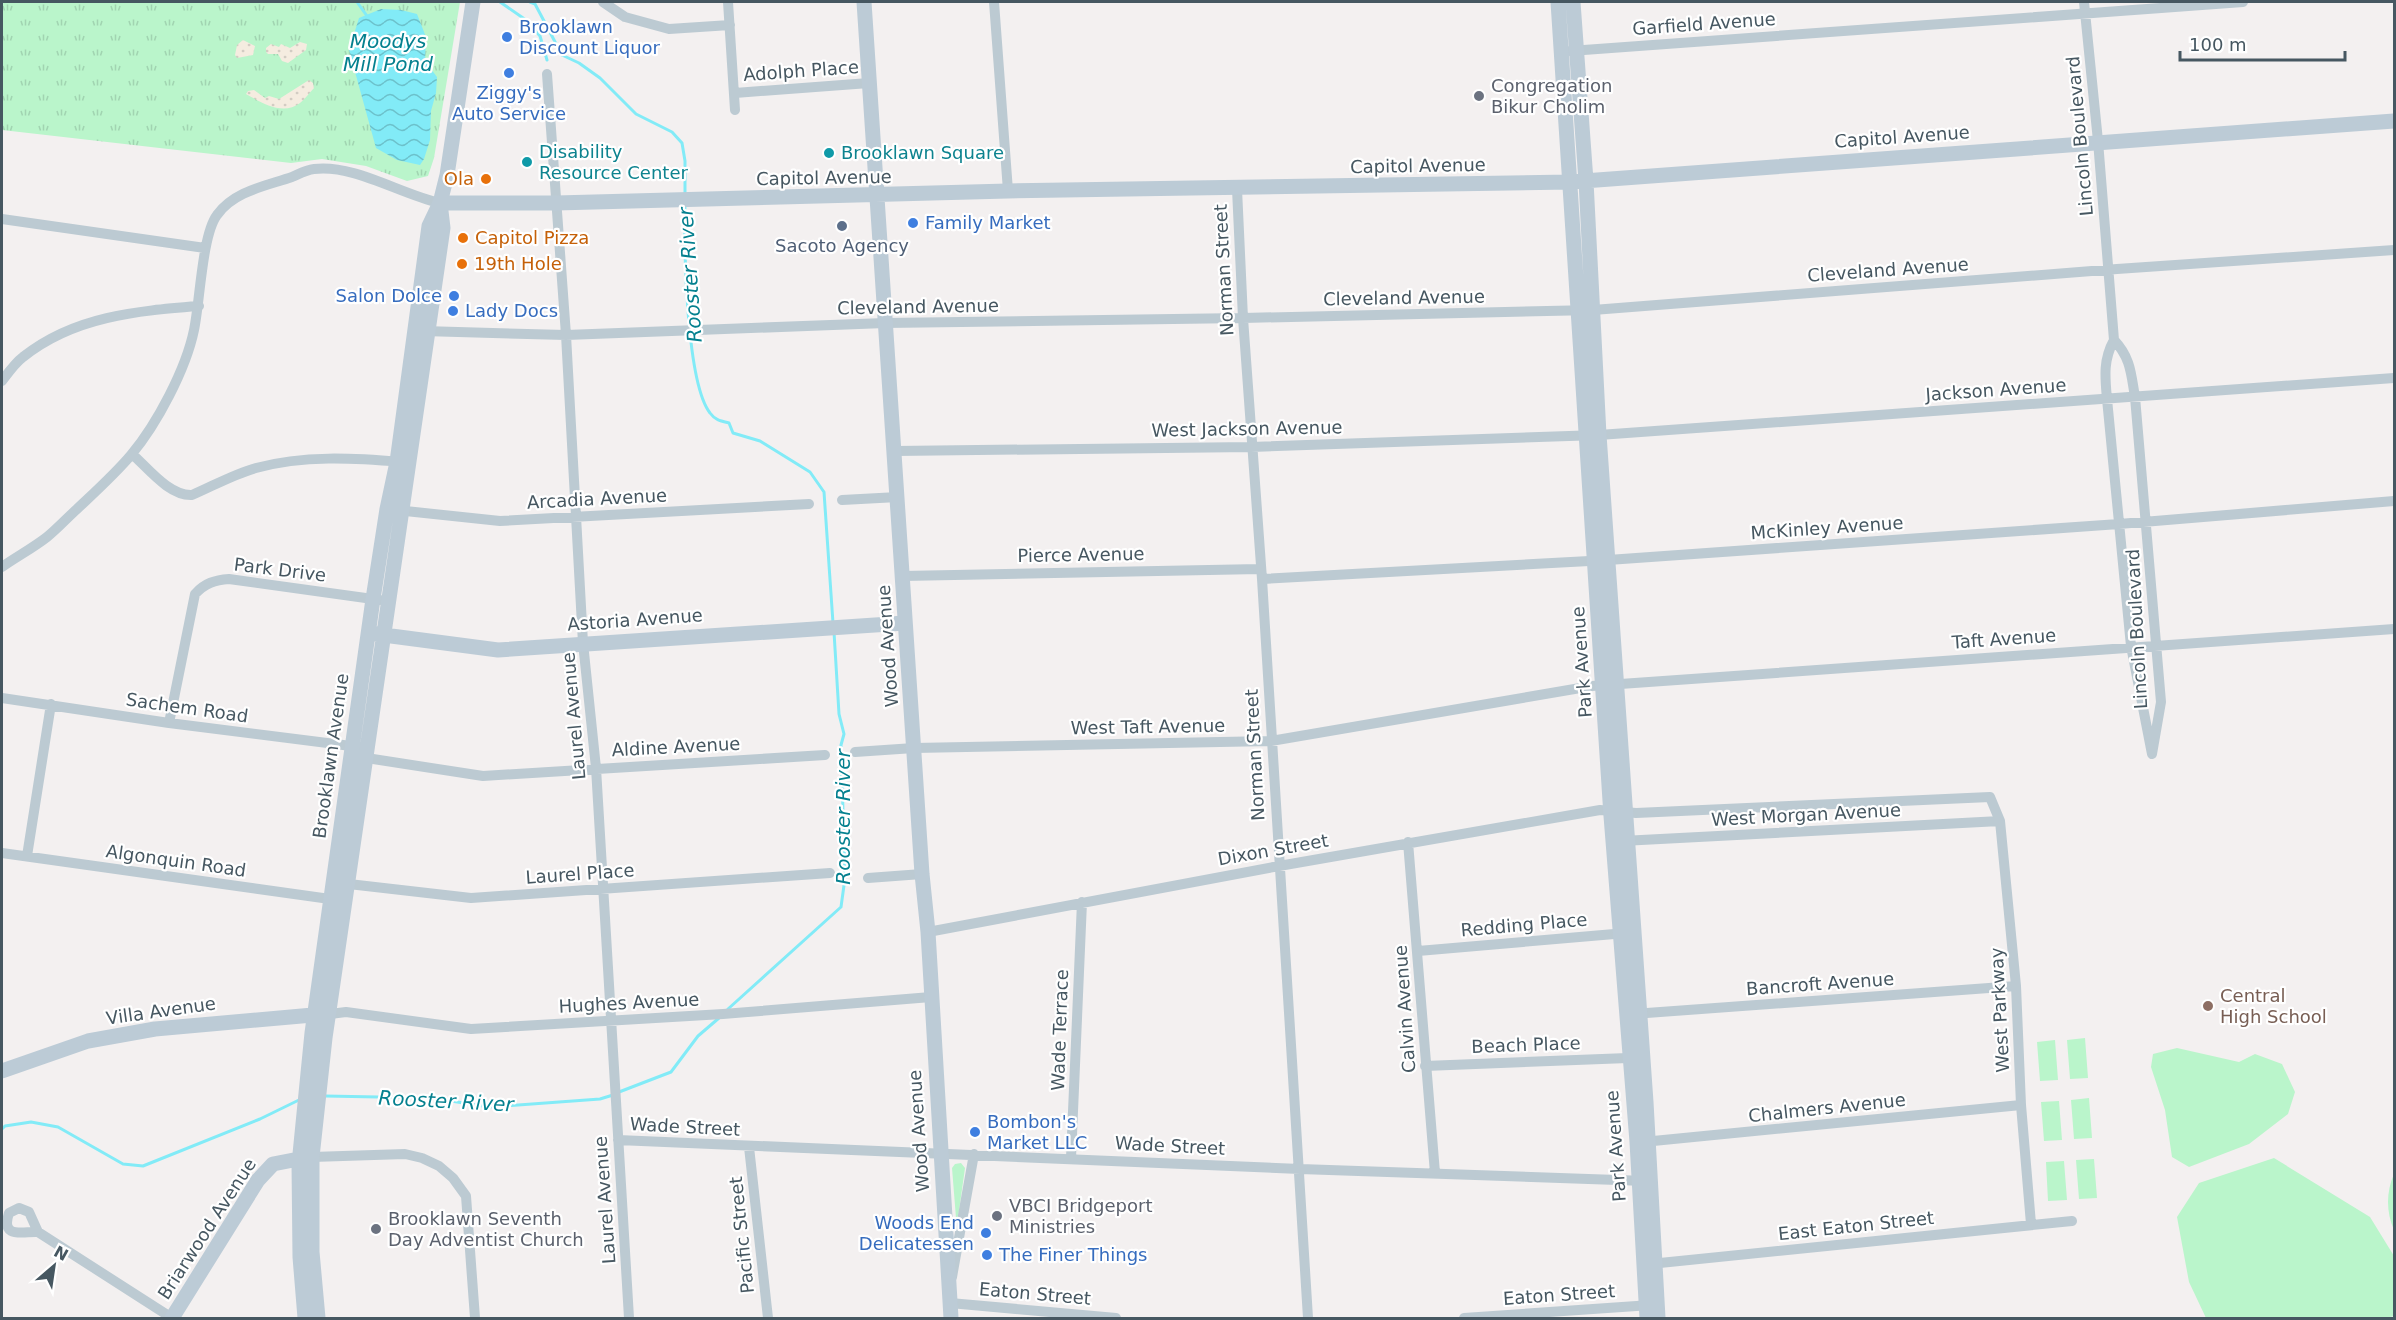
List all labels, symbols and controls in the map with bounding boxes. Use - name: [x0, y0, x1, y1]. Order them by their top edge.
- street label: Garfield Avenue: [1631, 8, 1776, 39]
- place label: Brooklawn Discount Liquor: [519, 16, 661, 58]
- scale bar: [2180, 24, 2345, 62]
- water label: Moodys Mill Pond: [343, 29, 433, 76]
- marker: Brooklawn Discount Liquor: [500, 30, 514, 44]
- text: 100 m: [2189, 34, 2247, 55]
- street label: Lincoln Boulevard: [2062, 55, 2097, 217]
- street label: Adolph Place: [742, 56, 859, 85]
- marker: Ziggy's Auto Service: [502, 66, 516, 80]
- place label: Congregation Bikur Cholim: [1491, 75, 1612, 117]
- place label: Ziggy's Auto Service: [452, 82, 566, 124]
- marker: Congregation Bikur Cholim: [1472, 89, 1486, 103]
- street label: Capitol Avenue: [1834, 121, 1970, 152]
- place label: Disability Resource Center: [539, 141, 688, 183]
- place label: Brooklawn Square: [841, 142, 1004, 163]
- marker: Brooklawn Square: [822, 146, 836, 160]
- street label: Capitol Avenue: [1350, 154, 1486, 177]
- marker: Disability Resource Center: [520, 155, 534, 169]
- street label: Capitol Avenue: [756, 166, 892, 189]
- place label: Ola: [444, 168, 474, 189]
- marker: Ola: [479, 172, 493, 186]
- street label: Norman Street: [1210, 204, 1237, 336]
- water label: Rooster River: [673, 205, 707, 343]
- place label: Family Market: [925, 212, 1051, 233]
- marker: Family Market: [906, 216, 920, 230]
- marker: Sacoto Agency: [835, 219, 849, 233]
- place label: Capitol Pizza: [475, 227, 589, 248]
- marker: Capitol Pizza: [456, 231, 470, 245]
- place label: Sacoto Agency: [775, 235, 909, 256]
- place label: 19th Hole: [474, 253, 562, 274]
- street label: Cleveland Avenue: [1807, 253, 1969, 286]
- marker: 19th Hole: [455, 257, 469, 271]
- place label: Salon Dolce: [336, 285, 442, 306]
- street label: Cleveland Avenue: [1323, 286, 1485, 309]
- marker: Salon Dolce: [447, 289, 461, 303]
- street label: Cleveland Avenue: [837, 295, 999, 318]
- place label: Lady Docs: [465, 300, 558, 321]
- marker: Lady Docs: [446, 304, 460, 318]
- street label: Jackson Avenue: [1924, 374, 2067, 405]
- street label: West Jackson Avenue: [1151, 416, 1343, 441]
- street label: Arcadia Avenue: [526, 484, 668, 513]
- street label: McKinley Avenue: [1750, 512, 1904, 543]
- street label: Pierce Avenue: [1017, 543, 1145, 566]
- street label: Lincoln Boulevard: [2122, 548, 2151, 710]
- street label: Park Drive: [233, 553, 327, 586]
- street label: Wood Avenue: [873, 584, 902, 708]
- street label: Astoria Avenue: [566, 604, 703, 635]
- street label: Park Avenue: [1567, 606, 1596, 718]
- street label: Taft Avenue: [1950, 624, 2057, 653]
- street label: Laurel Avenue: [557, 651, 590, 781]
- street label: Brooklawn Avenue: [309, 672, 352, 840]
- street label: Sachem Road: [125, 689, 250, 726]
- street label: Norman Street: [1241, 689, 1268, 821]
- street label: West Taft Avenue: [1070, 715, 1226, 738]
- street label: Aldine Avenue: [611, 733, 741, 760]
- water label: Rooster River: [831, 748, 855, 885]
- street label: West Morgan Avenue: [1711, 799, 1901, 830]
- street label: Dixon Street: [1216, 829, 1330, 870]
- street label: Algonquin Road: [105, 840, 247, 881]
- street label: Laurel Place: [525, 859, 635, 888]
- street label: Redding Place: [1460, 909, 1588, 940]
- street label: Calvin Avenue: [1390, 944, 1419, 1074]
- street label: West Parkway: [1986, 947, 2013, 1073]
- street label: Bancroft Avenue: [1745, 968, 1895, 999]
- street label: Wade Terrace: [1047, 969, 1072, 1091]
- place label: Central High School: [2220, 985, 2327, 1027]
- street label: Hughes Avenue: [558, 988, 700, 1017]
- street label: Villa Avenue: [105, 992, 217, 1029]
- marker: Central High School: [2201, 999, 2215, 1013]
- street label: Beach Place: [1471, 1032, 1581, 1057]
- street label: Wood Avenue: [904, 1069, 933, 1193]
- water label: Rooster River: [378, 1085, 516, 1117]
- street label: Chalmers Avenue: [1747, 1089, 1907, 1126]
- street label: Park Avenue: [1601, 1090, 1630, 1202]
- place label: Bombon's Market LLC: [987, 1111, 1087, 1153]
- street label: Wade Street: [629, 1113, 741, 1140]
- marker: Bombon's Market LLC: [968, 1125, 982, 1139]
- street label: Wade Street: [1114, 1132, 1226, 1159]
- street label: Laurel Avenue: [590, 1135, 619, 1265]
- street label: Briarwood Avenue: [153, 1154, 260, 1303]
- street label: Pacific Street: [725, 1175, 758, 1295]
- place label: VBCI Bridgeport Ministries: [1009, 1195, 1153, 1237]
- street label: East Eaton Street: [1777, 1207, 1935, 1244]
- place label: Brooklawn Seventh Day Adventist Church: [388, 1208, 584, 1250]
- marker: VBCI Bridgeport Ministries: [990, 1209, 1004, 1223]
- place label: Woods End Delicatessen: [859, 1212, 974, 1254]
- marker: Brooklawn Seventh Day Adventist Church: [369, 1222, 383, 1236]
- marker: Woods End Delicatessen: [979, 1226, 993, 1240]
- north arrow: [24, 1236, 84, 1296]
- text: N: [51, 1242, 71, 1265]
- place label: The Finer Things: [998, 1244, 1147, 1265]
- marker: The Finer Things: [980, 1248, 994, 1262]
- street label: Eaton Street: [978, 1278, 1092, 1309]
- street label: Eaton Street: [1502, 1280, 1616, 1309]

